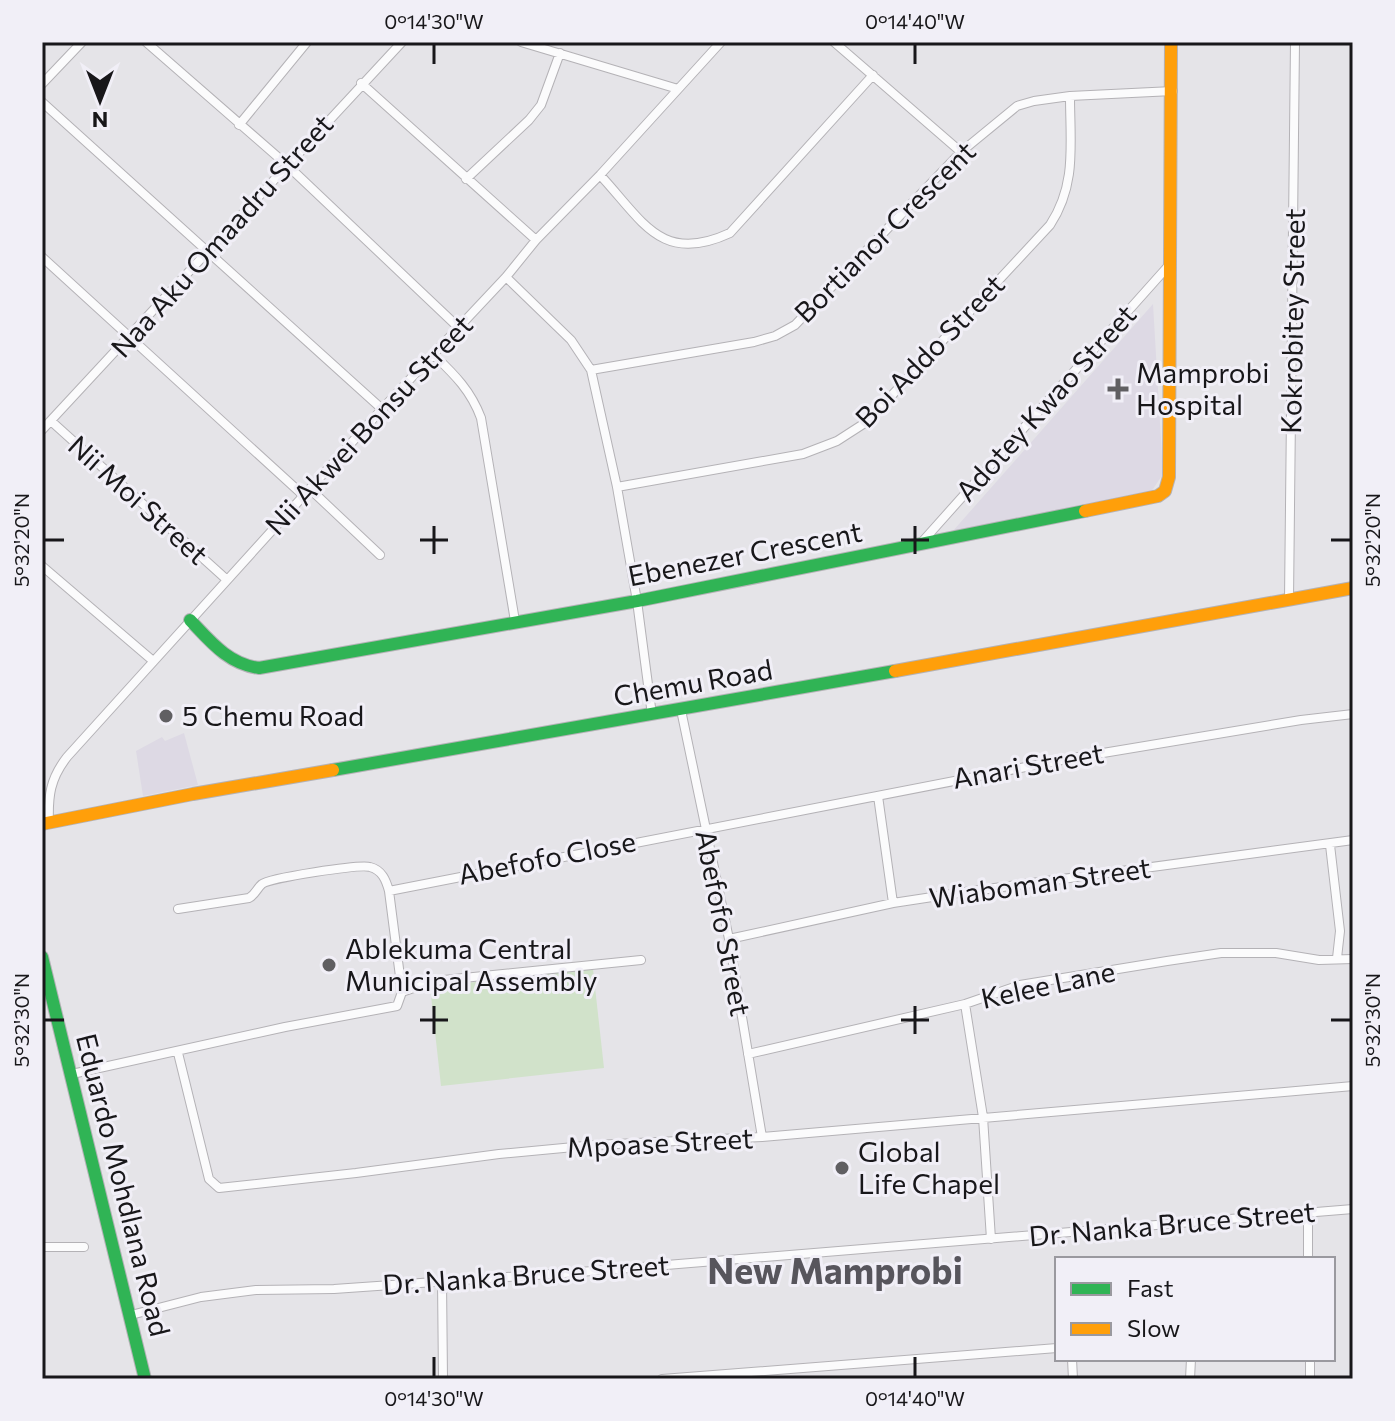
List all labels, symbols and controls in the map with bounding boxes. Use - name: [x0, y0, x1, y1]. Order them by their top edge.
- text: 0°14'30"W: [384, 9, 484, 33]
- text: 0°14'40"W: [865, 9, 965, 33]
- north arrow: [60, 60, 140, 140]
- text: N: [92, 107, 108, 134]
- street label: Naa Aku Omaadru Street: [103, 107, 339, 364]
- street label: Bortianor Crescent: [787, 134, 982, 329]
- street label: Kokrobitey Street: [1273, 208, 1311, 434]
- street label: Boi Addo Street: [848, 267, 1011, 434]
- street label: Adotey Kwao Street: [948, 297, 1142, 508]
- street label: Nii Akwei Bonsu Street: [258, 307, 479, 541]
- place label: Mamprobi Hospital: [1136, 355, 1269, 421]
- marker: Mamprobi Hospital: [1107, 378, 1129, 400]
- street label: Nii Moi Street: [62, 428, 215, 571]
- text: 5°32'20"N: [9, 493, 33, 587]
- text: 5°32'20"N: [1360, 493, 1384, 587]
- street label: Ebenezer Crescent: [625, 514, 865, 592]
- street label: Chemu Road: [611, 651, 775, 713]
- place label: 5 Chemu Road: [182, 698, 364, 732]
- marker: 5 Chemu Road: [157, 707, 175, 725]
- street label: Anari Street: [950, 735, 1106, 795]
- street label: Abefofo Close: [455, 823, 638, 891]
- street label: Abefofo Street: [689, 827, 759, 1019]
- street label: Wiaboman Street: [927, 850, 1153, 914]
- place label: Ablekuma Central Municipal Assembly: [345, 931, 597, 997]
- street label: Kelee Lane: [978, 953, 1118, 1015]
- marker: Ablekuma Central Municipal Assembly: [320, 956, 338, 974]
- text: 5°32'30"N: [9, 973, 33, 1067]
- text: 5°32'30"N: [1360, 973, 1384, 1067]
- street label: Eduardo Mohdlana Road: [70, 1030, 178, 1340]
- street label: Mpoase Street: [566, 1120, 754, 1164]
- place label: Global Life Chapel: [858, 1134, 1000, 1200]
- marker: Global Life Chapel: [833, 1159, 851, 1177]
- street label: Dr. Nanka Bruce Street: [1027, 1194, 1317, 1252]
- street label: Dr. Nanka Bruce Street: [381, 1247, 670, 1301]
- district label: New Mamprobi: [707, 1247, 963, 1291]
- legend: [1055, 1257, 1335, 1361]
- text: Fast: [1127, 1273, 1174, 1302]
- text: Slow: [1127, 1313, 1180, 1342]
- text: 0°14'30"W: [384, 1386, 484, 1410]
- text: 0°14'40"W: [865, 1386, 965, 1410]

